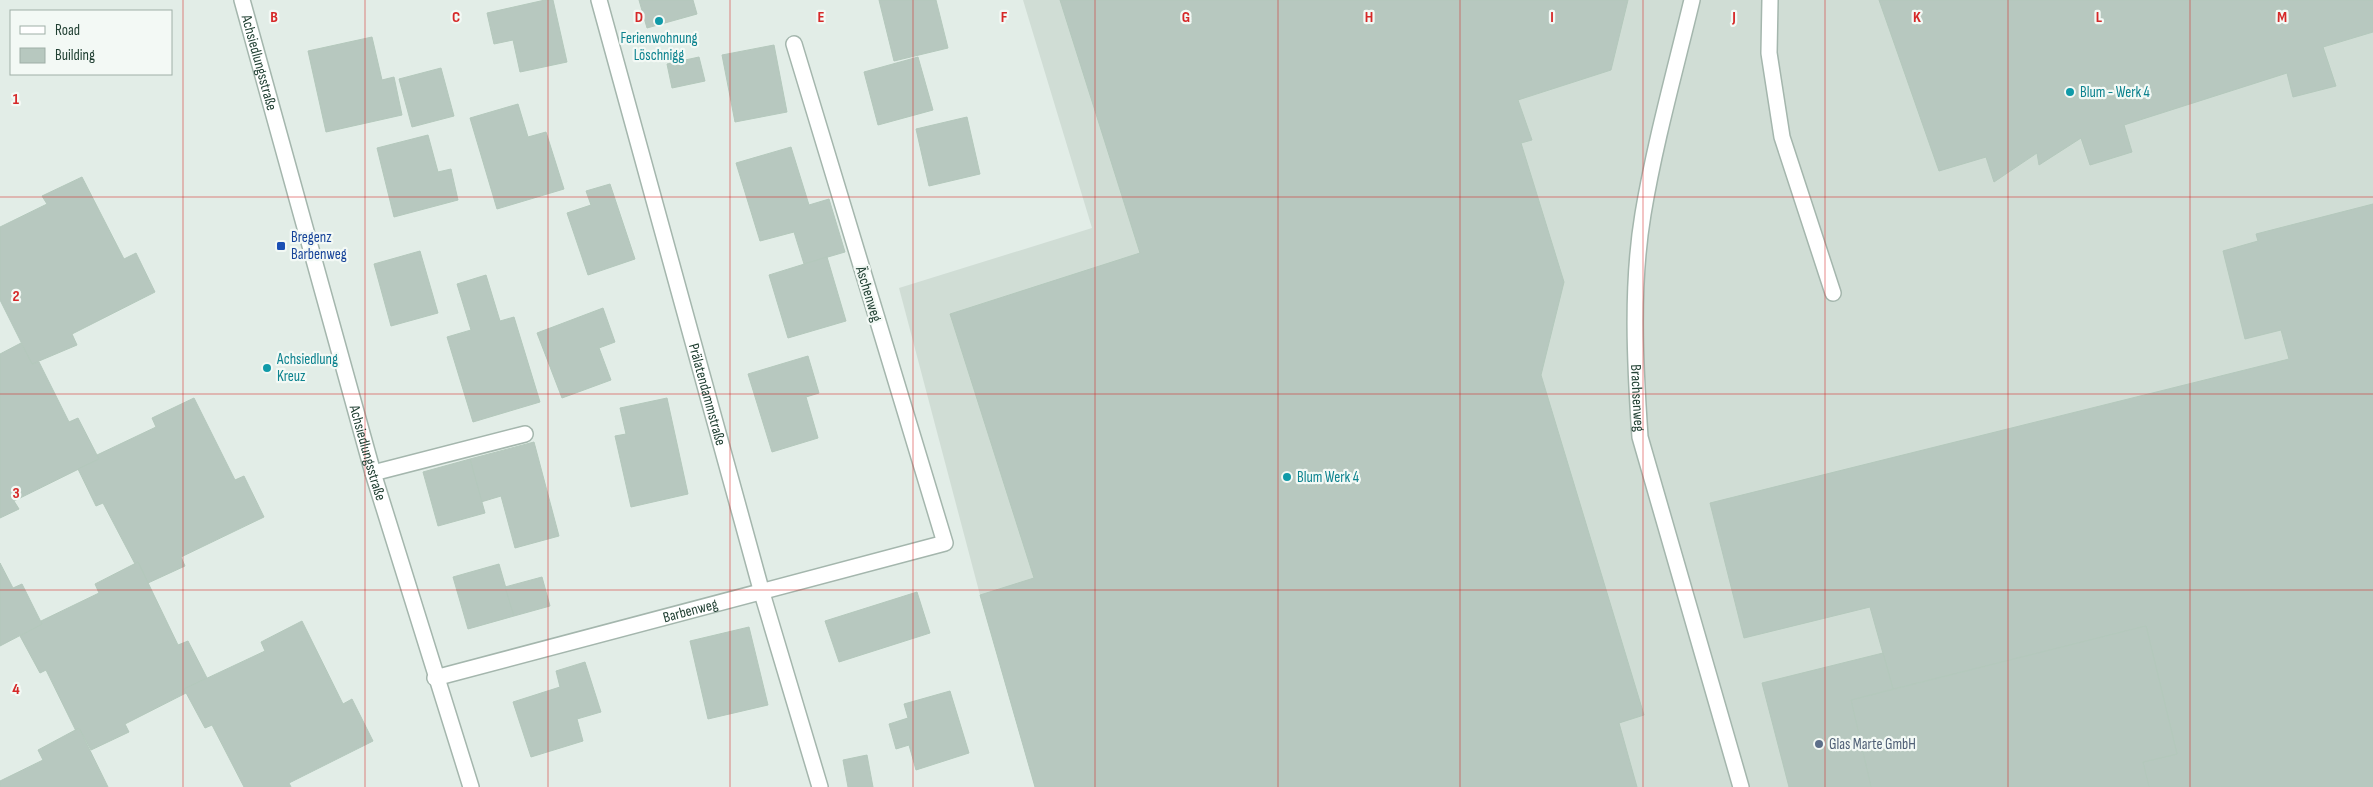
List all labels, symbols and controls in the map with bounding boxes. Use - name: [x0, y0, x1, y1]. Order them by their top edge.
- text: B: [270, 8, 278, 27]
- text: C: [452, 8, 460, 27]
- text: D: [635, 8, 643, 27]
- text: E: [818, 8, 825, 27]
- text: F: [1001, 8, 1008, 27]
- text: G: [1182, 8, 1190, 27]
- text: H: [1365, 8, 1373, 27]
- text: I: [1550, 8, 1554, 27]
- text: J: [1731, 8, 1736, 27]
- text: K: [1913, 8, 1921, 27]
- text: L: [2096, 8, 2103, 27]
- text: M: [2277, 8, 2287, 27]
- legend: [10, 10, 172, 75]
- street label: Achsiedlungsstraße: [236, 12, 281, 113]
- marker: Ferienwohnung Löschnigg: [653, 15, 665, 27]
- text: Road: [55, 21, 80, 40]
- place label: Ferienwohnung Löschnigg: [620, 29, 698, 65]
- text: Building: [55, 46, 95, 65]
- place label: Blum - Werk 4: [2080, 83, 2150, 102]
- marker: Blum - Werk 4: [2064, 86, 2076, 98]
- text: 1: [13, 90, 20, 109]
- place label: Bregenz Barbenweg: [291, 228, 347, 264]
- marker: Bregenz Barbenweg: [275, 240, 287, 252]
- street label: Äschenweg: [851, 263, 886, 324]
- text: 2: [12, 287, 20, 306]
- street label: Prälatendammstraße: [684, 341, 730, 448]
- place label: Achsiedlung Kreuz: [276, 350, 338, 386]
- marker: Achsiedlung Kreuz: [261, 362, 273, 374]
- street label: Brachsenweg: [1626, 364, 1649, 432]
- street label: Achsiedlungsstraße: [344, 402, 390, 503]
- place label: Blum Werk 4: [1297, 468, 1359, 487]
- marker: Blum Werk 4: [1281, 471, 1293, 483]
- text: 3: [12, 484, 20, 503]
- street label: Barbenweg: [661, 595, 720, 627]
- text: 4: [12, 680, 20, 699]
- place label: Glas Marte GmbH: [1829, 735, 1916, 754]
- marker: Glas Marte GmbH: [1813, 738, 1825, 750]

